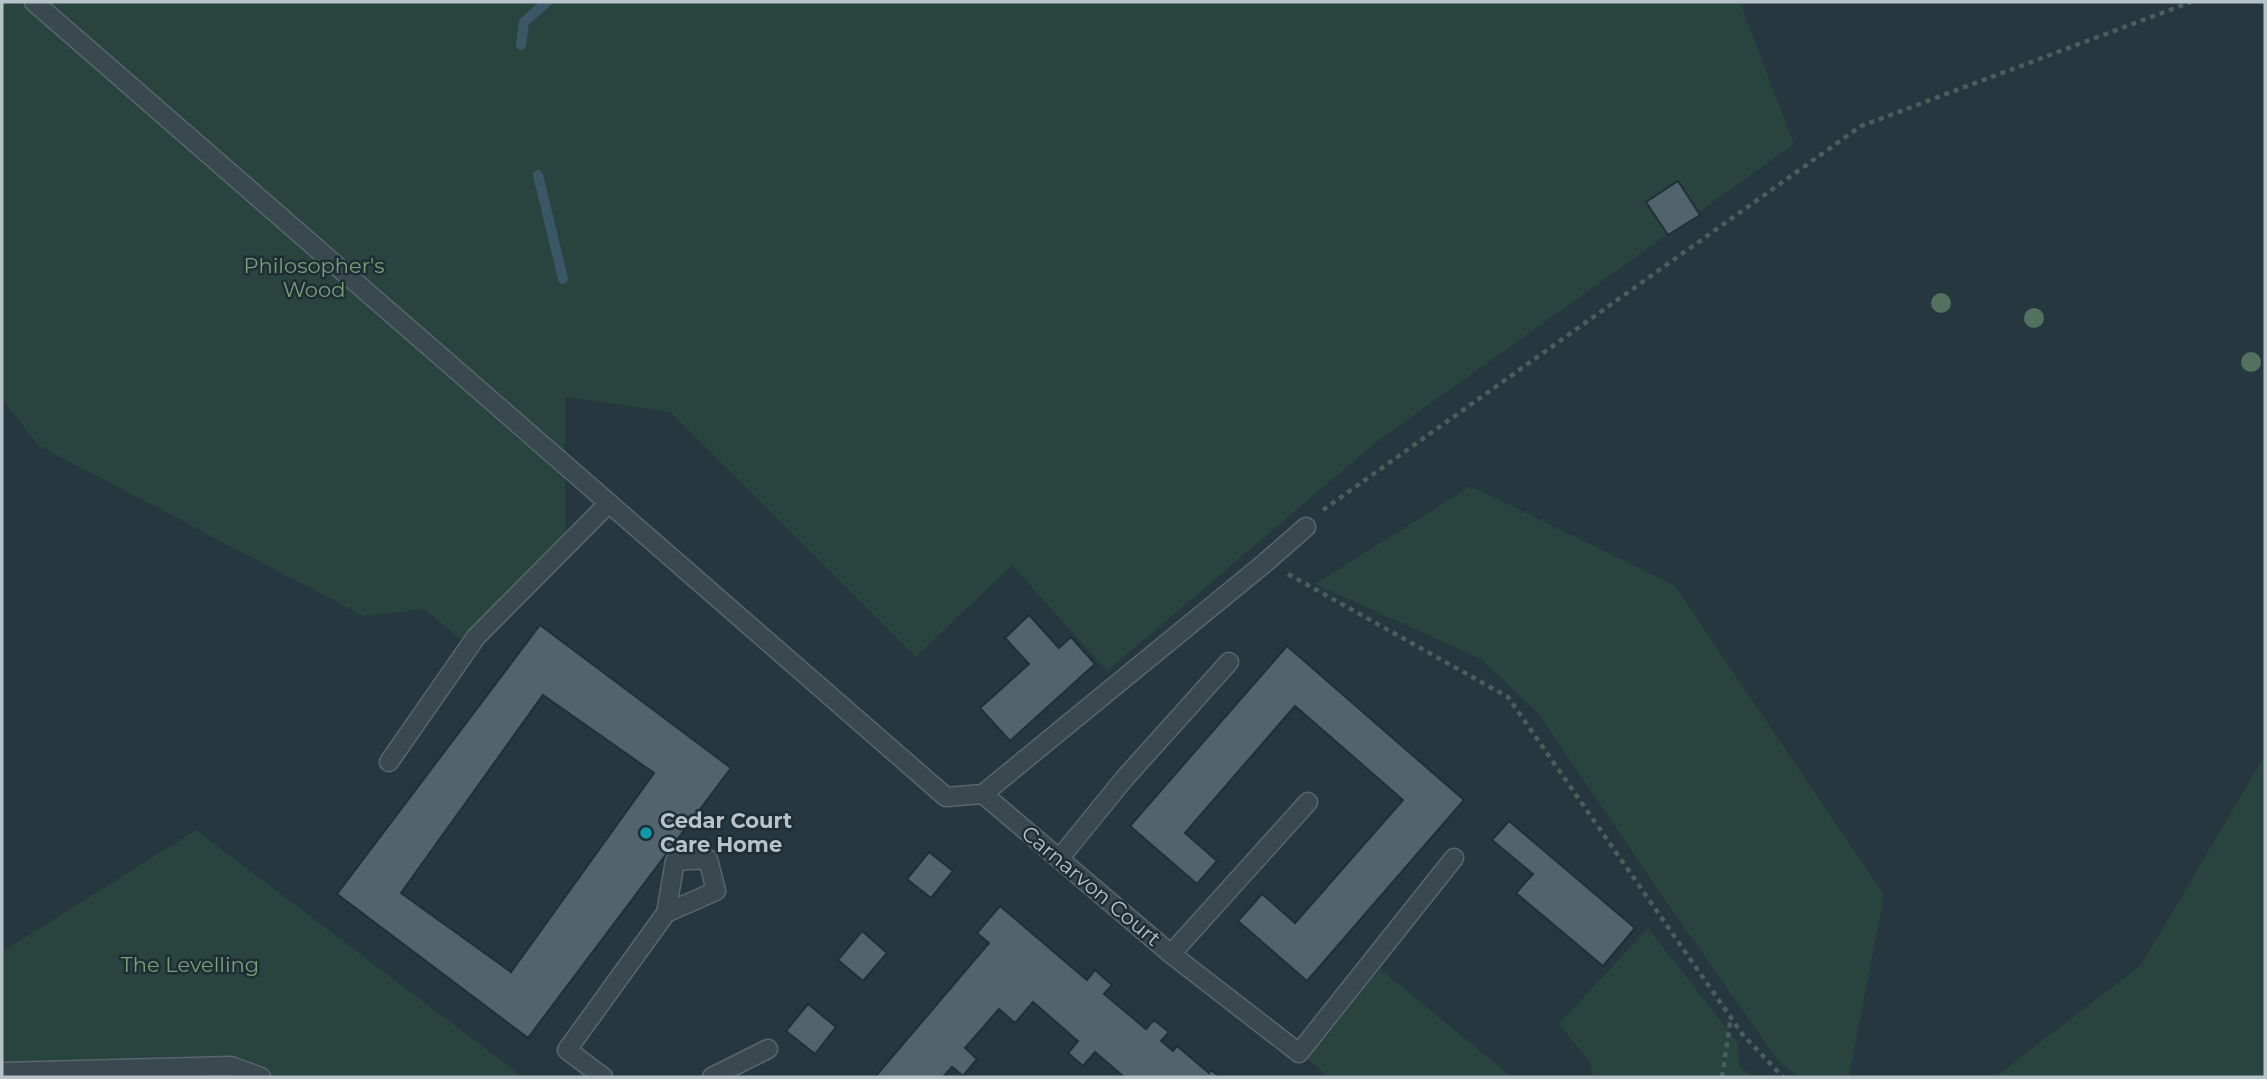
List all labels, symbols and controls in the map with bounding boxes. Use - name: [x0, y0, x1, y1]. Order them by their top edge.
- park label: Philosopher's Wood: [243, 253, 385, 302]
- place label: Cedar Court Care Home: [660, 808, 792, 857]
- street label: Carnarvon Court: [1017, 820, 1166, 951]
- marker: Cedar Court Care Home: [638, 825, 654, 841]
- park label: The Levelling: [121, 952, 259, 977]

